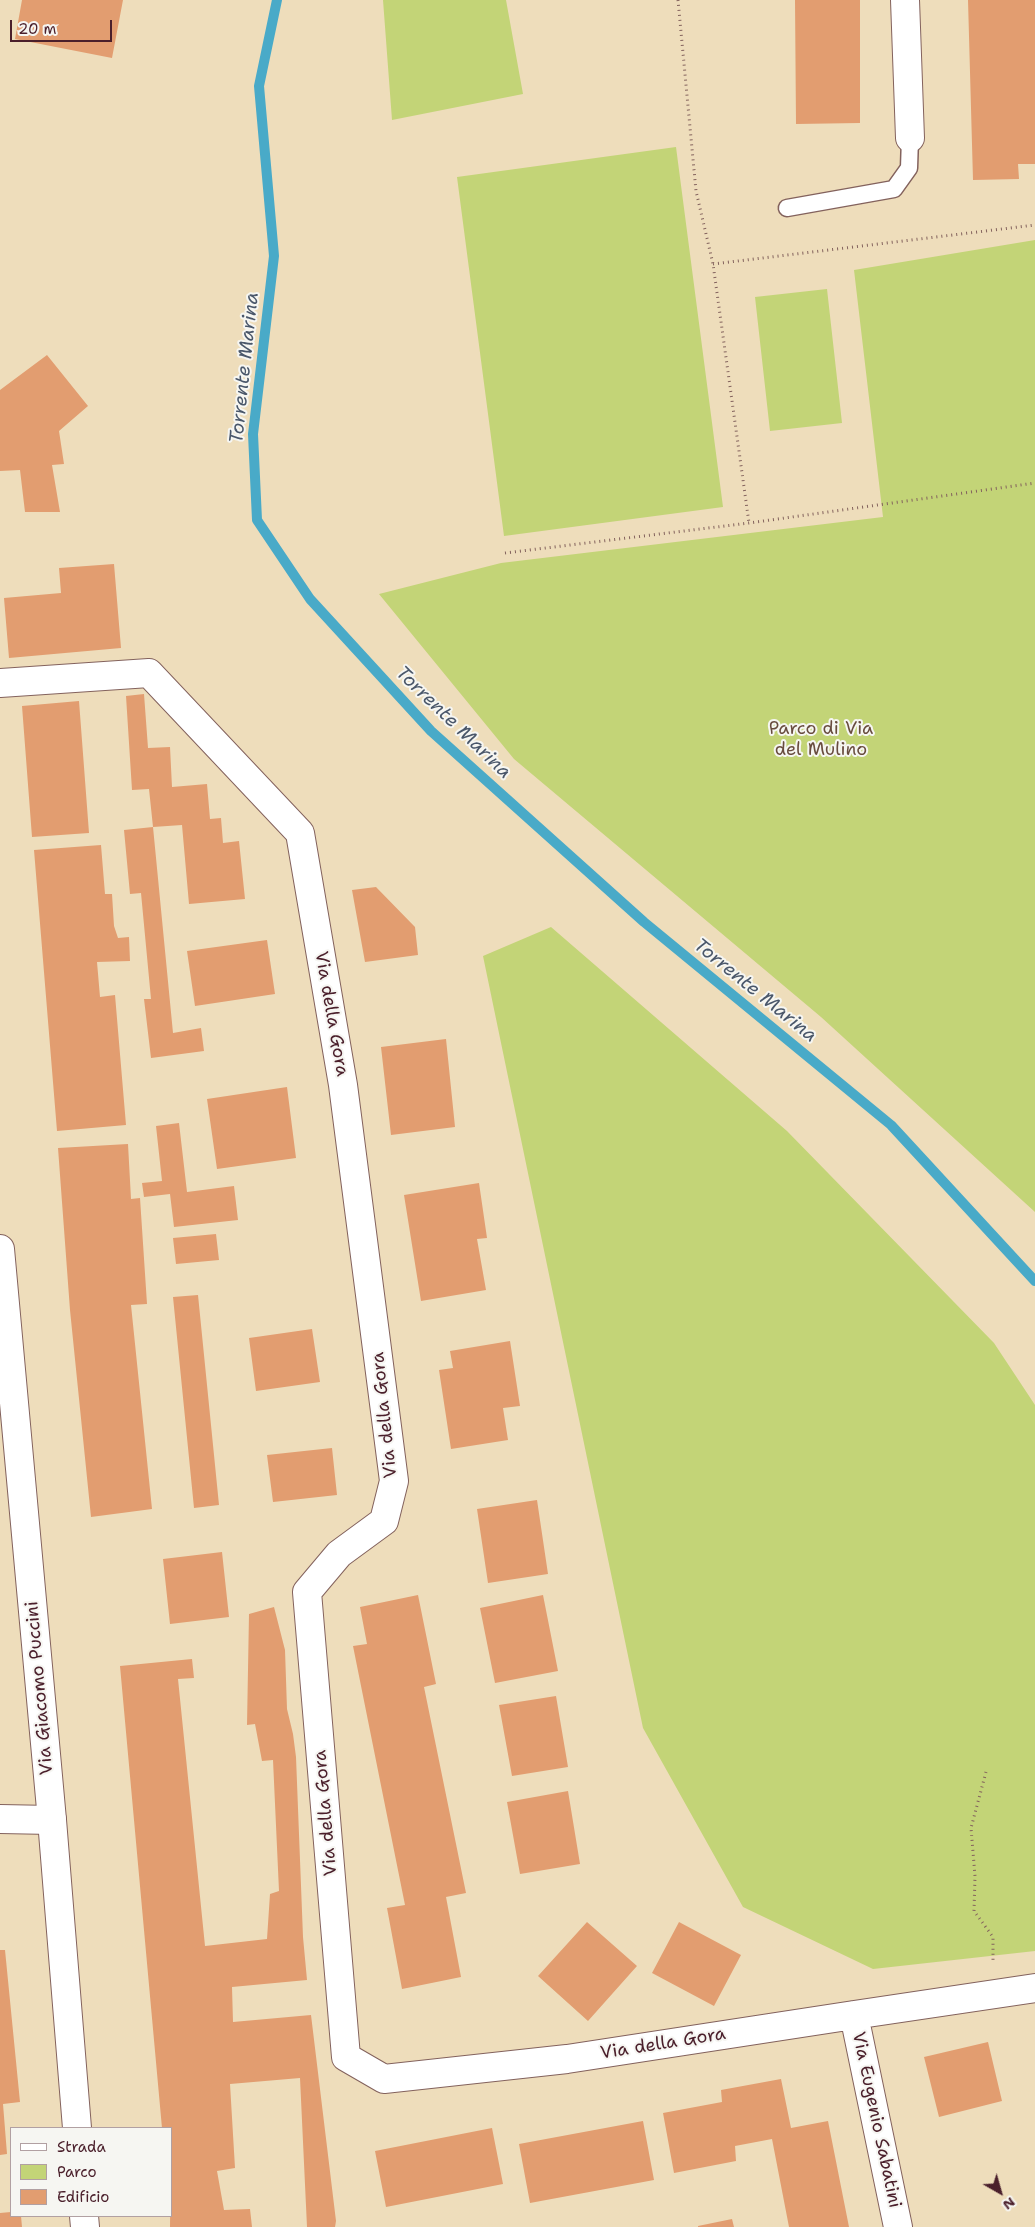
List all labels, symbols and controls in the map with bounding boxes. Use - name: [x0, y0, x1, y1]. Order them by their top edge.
- scale bar: [12, 10, 115, 42]
- text: 20 m: [18, 19, 57, 39]
- water label: Torrente Marina: [226, 291, 264, 445]
- water label: Torrente Marina: [390, 662, 516, 784]
- park label: Parco di Via del Mulino: [769, 718, 873, 761]
- water label: Torrente Marina: [689, 934, 821, 1048]
- street label: Via della Gora: [309, 950, 353, 1078]
- street label: Via della Gora: [368, 1351, 402, 1479]
- street label: Via Giacomo Puccini: [22, 1600, 58, 1776]
- street label: Via della Gora: [310, 1749, 342, 1877]
- street label: Via della Gora: [599, 2023, 727, 2065]
- street label: Via Eugenio Sabatini: [847, 2030, 905, 2210]
- legend: [10, 2127, 172, 2217]
- text: Strada: [57, 2137, 106, 2157]
- text: Parco: [57, 2162, 97, 2182]
- north arrow: [975, 2167, 1025, 2217]
- text: Edificio: [57, 2187, 109, 2207]
- text: N: [999, 2193, 1019, 2214]

